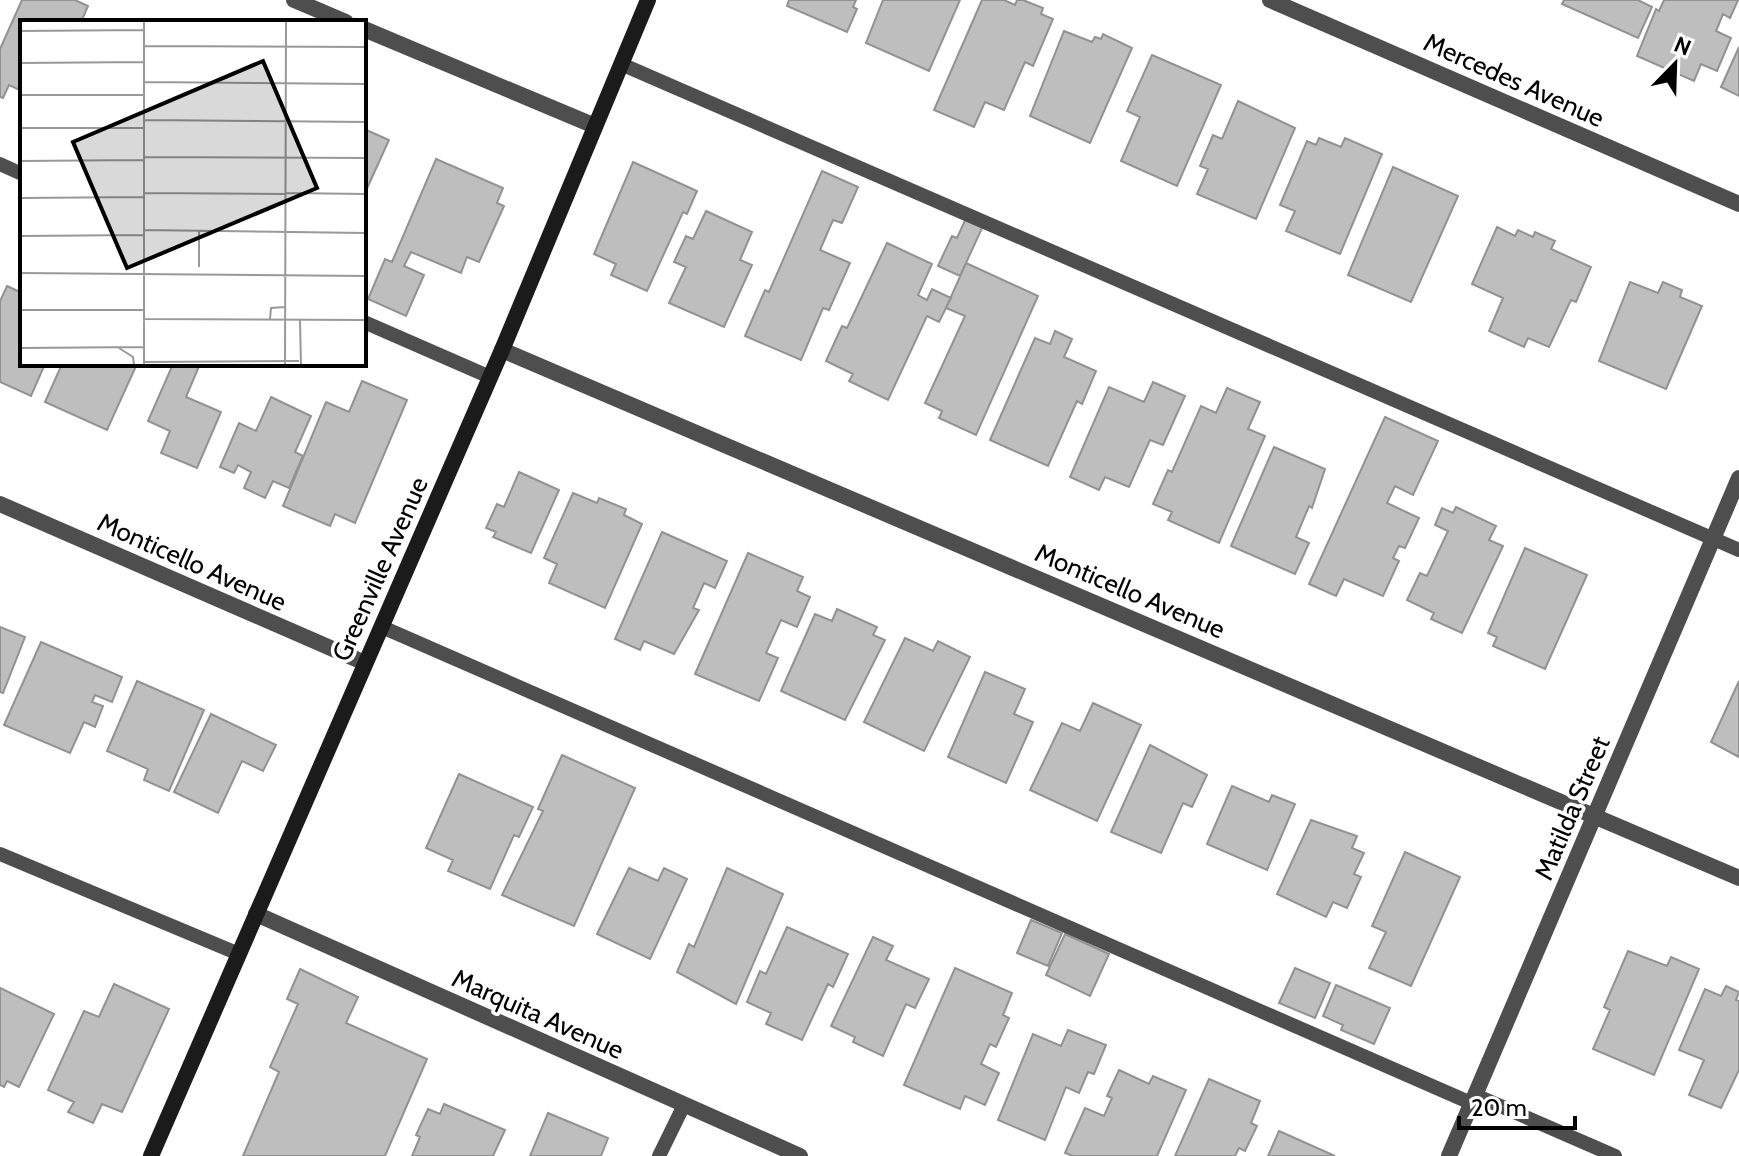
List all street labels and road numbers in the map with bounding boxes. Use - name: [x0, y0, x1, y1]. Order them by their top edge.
- street label: Mercedes Avenue: [1419, 26, 1609, 134]
- street label: Greenville Avenue: [325, 472, 435, 666]
- street label: Monticello Avenue: [93, 506, 291, 618]
- street label: Monticello Avenue: [1030, 537, 1230, 645]
- street label: Matilda Street: [1527, 731, 1617, 885]
- street label: Marquita Avenue: [447, 962, 629, 1066]

